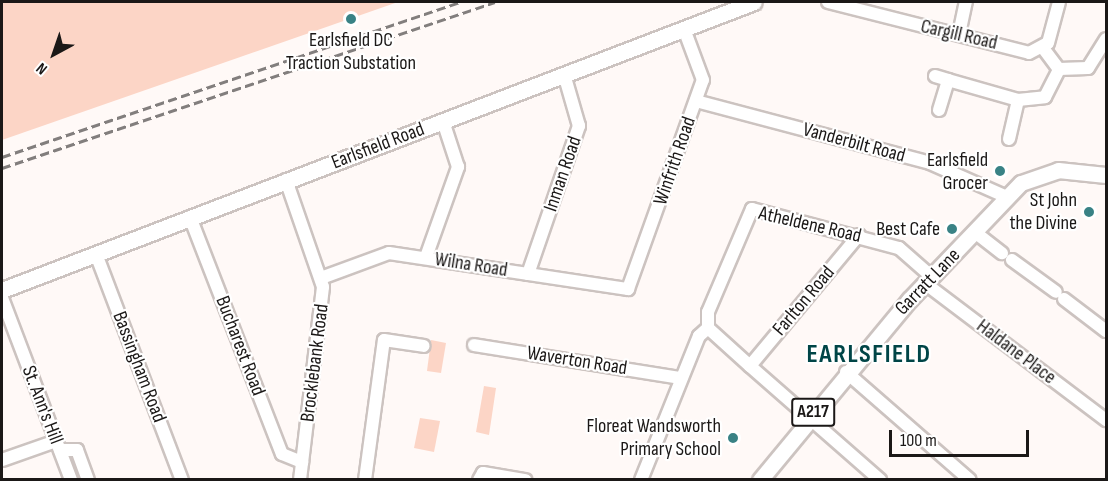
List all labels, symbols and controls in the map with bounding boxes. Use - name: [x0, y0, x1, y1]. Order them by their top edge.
- marker: Earlsfield DC Traction Substation: [344, 12, 358, 26]
- street label: Cargill Road: [918, 15, 1000, 55]
- north arrow: [24, 24, 84, 84]
- place label: Earlsfield DC Traction Substation: [286, 28, 416, 75]
- text: N: [33, 58, 51, 78]
- street label: Winfrith Road: [649, 114, 701, 208]
- street label: Earlsfield Road: [328, 117, 428, 175]
- street label: Vanderbilt Road: [800, 118, 908, 168]
- street label: Inman Road: [539, 133, 587, 215]
- place label: Earlsfield Grocer: [927, 148, 988, 195]
- marker: Earlsfield Grocer: [993, 164, 1007, 178]
- place label: St John the Divine: [1010, 189, 1077, 236]
- street label: Atheldene Road: [756, 202, 864, 248]
- marker: St John the Divine: [1082, 205, 1096, 219]
- place label: Best Cafe: [876, 217, 940, 241]
- marker: Best Cafe: [945, 222, 959, 236]
- street label: Garratt Lane: [890, 244, 966, 320]
- street label: Wilna Road: [433, 247, 509, 283]
- street label: Farlton Road: [768, 261, 840, 341]
- street label: Bucharest Road: [210, 293, 270, 399]
- street label: Brocklebank Road: [296, 303, 334, 423]
- street label: Bassingham Road: [107, 308, 171, 426]
- street label: Haldane Place: [972, 314, 1060, 390]
- district label: EARLSFIELD: [807, 339, 931, 371]
- street label: Waverton Road: [525, 341, 629, 381]
- street label: St. Ann's Hill: [16, 362, 68, 448]
- road number: A217: [790, 397, 836, 427]
- place label: Floreat Wandsworth Primary School: [587, 414, 721, 461]
- scale bar: [892, 418, 1032, 456]
- text: 100 m: [900, 430, 937, 451]
- marker: Floreat Wandsworth Primary School: [726, 431, 740, 445]

